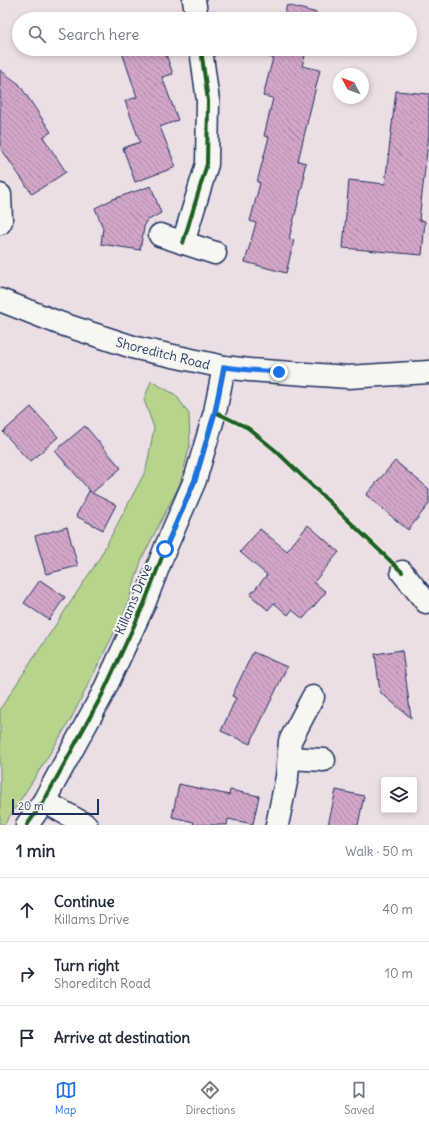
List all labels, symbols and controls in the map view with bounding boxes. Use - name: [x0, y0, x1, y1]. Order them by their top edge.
- search box: [12, 12, 417, 56]
- icon: search: [26, 23, 48, 45]
- text: Search here: [58, 25, 139, 44]
- north arrow: [333, 68, 369, 104]
- street label: Shoreditch Road: [114, 334, 212, 374]
- route end: [270, 363, 288, 381]
- route start: [156, 540, 174, 558]
- street label: Killams Drive: [111, 561, 156, 637]
- map controls: [381, 777, 417, 813]
- button: layers: [381, 777, 417, 813]
- scale bar: [12, 797, 99, 816]
- text: 20 m: [18, 799, 44, 813]
- text: 1 min: [16, 840, 55, 862]
- text: Walk · 50 m: [345, 843, 413, 860]
- text: Continue: [54, 892, 115, 911]
- icon: ahead: [16, 899, 38, 921]
- text: 40 m: [382, 901, 413, 918]
- text: Killams Drive: [54, 911, 129, 928]
- text: Turn right: [54, 956, 119, 975]
- icon: right: [16, 963, 38, 985]
- text: 10 m: [385, 965, 413, 982]
- text: Shoreditch Road: [54, 975, 151, 992]
- icon: arrive: [16, 1027, 38, 1049]
- text: Arrive at destination: [54, 1028, 190, 1047]
- tab: Map: [55, 1079, 77, 1117]
- tab: Directions: [186, 1079, 235, 1117]
- tab: Saved: [344, 1079, 374, 1117]

